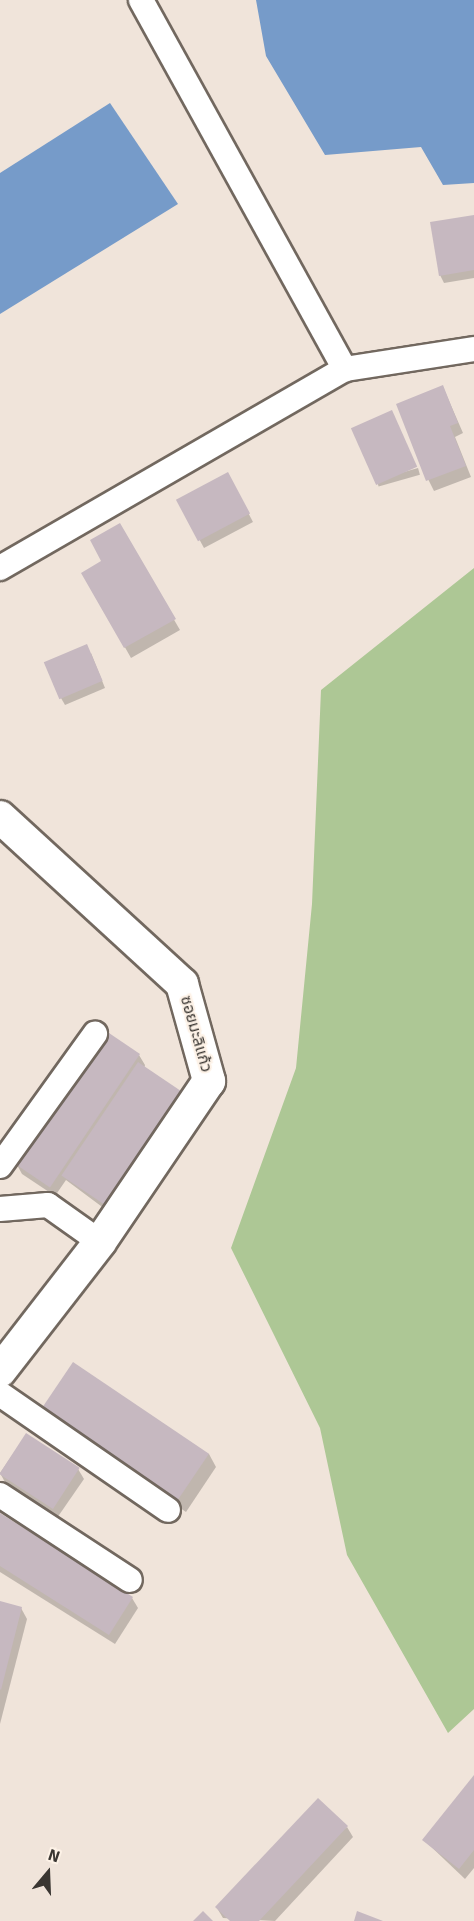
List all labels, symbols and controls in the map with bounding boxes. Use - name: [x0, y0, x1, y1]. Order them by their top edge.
- street label: ซอยมะลิแก้ว: [176, 994, 216, 1074]
- north arrow: [18, 1843, 78, 1903]
- text: N: [45, 1845, 62, 1867]

